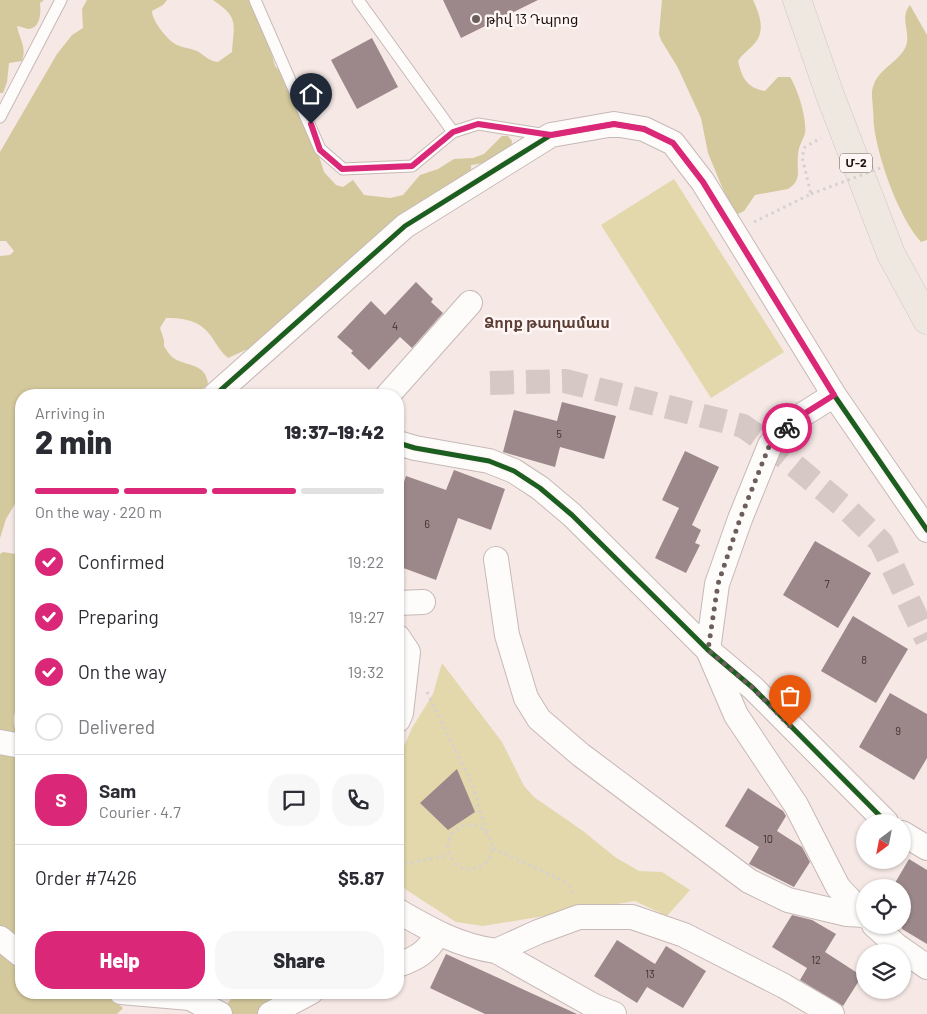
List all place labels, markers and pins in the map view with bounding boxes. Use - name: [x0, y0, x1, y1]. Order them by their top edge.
- place label: թիվ 13 Դպրոց: [486, 10, 578, 27]
- marker: թիվ 13 Դպրոց: [470, 13, 482, 25]
- pin: [290, 73, 332, 124]
- pin: [769, 675, 811, 726]

